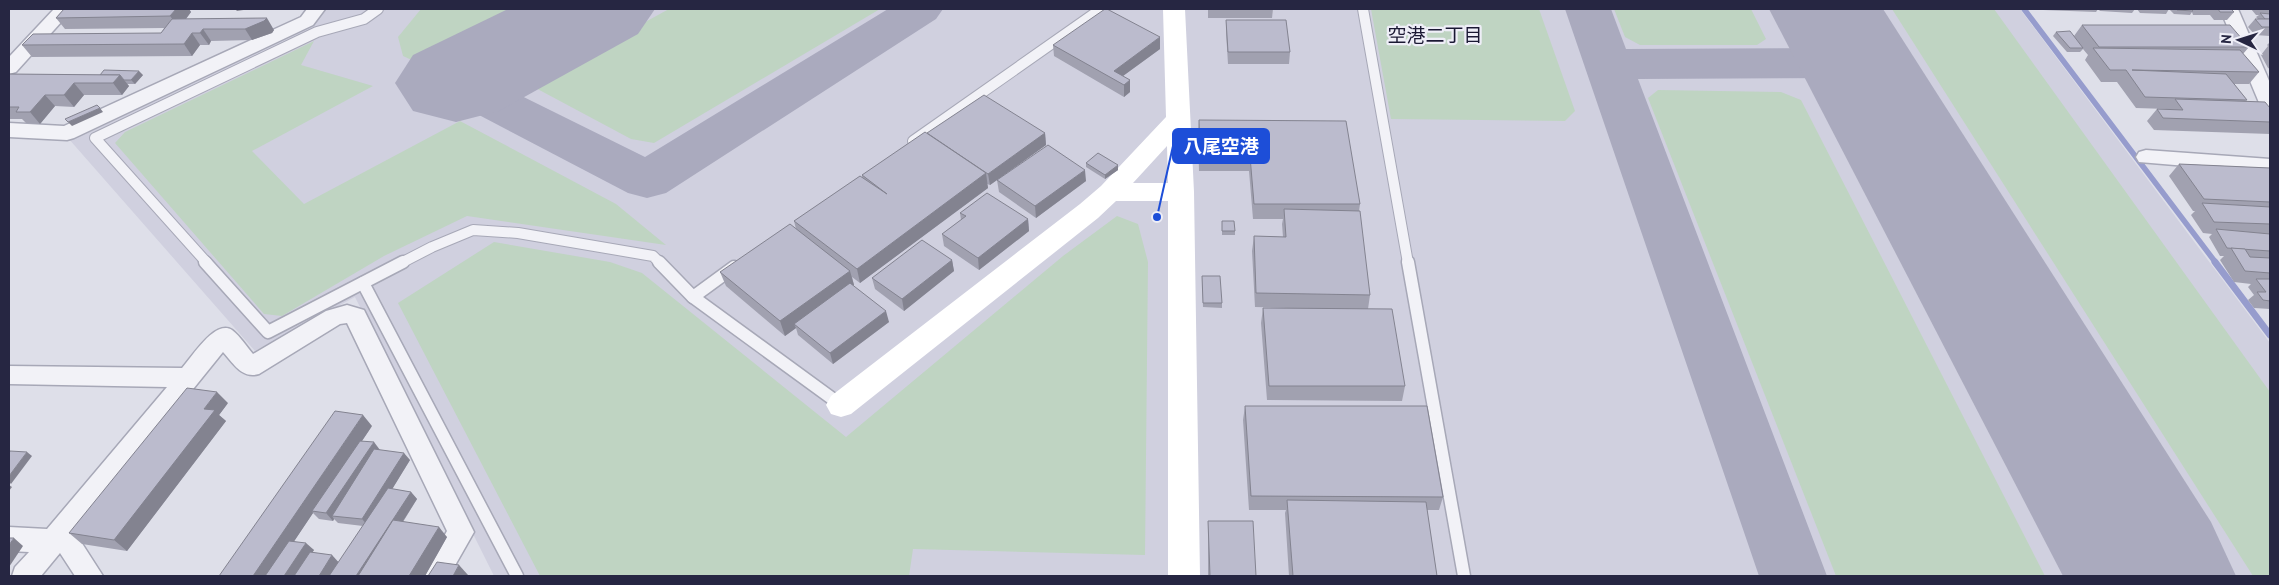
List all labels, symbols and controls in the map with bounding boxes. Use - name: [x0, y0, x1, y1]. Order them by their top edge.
- north arrow: [2214, 15, 2264, 65]
- district label: 空港二丁目: [1387, 23, 1483, 47]
- text: N: [2217, 34, 2235, 44]
- callout: 八尾空港: [1173, 129, 1269, 163]
- text: 八尾空港: [1183, 134, 1259, 158]

